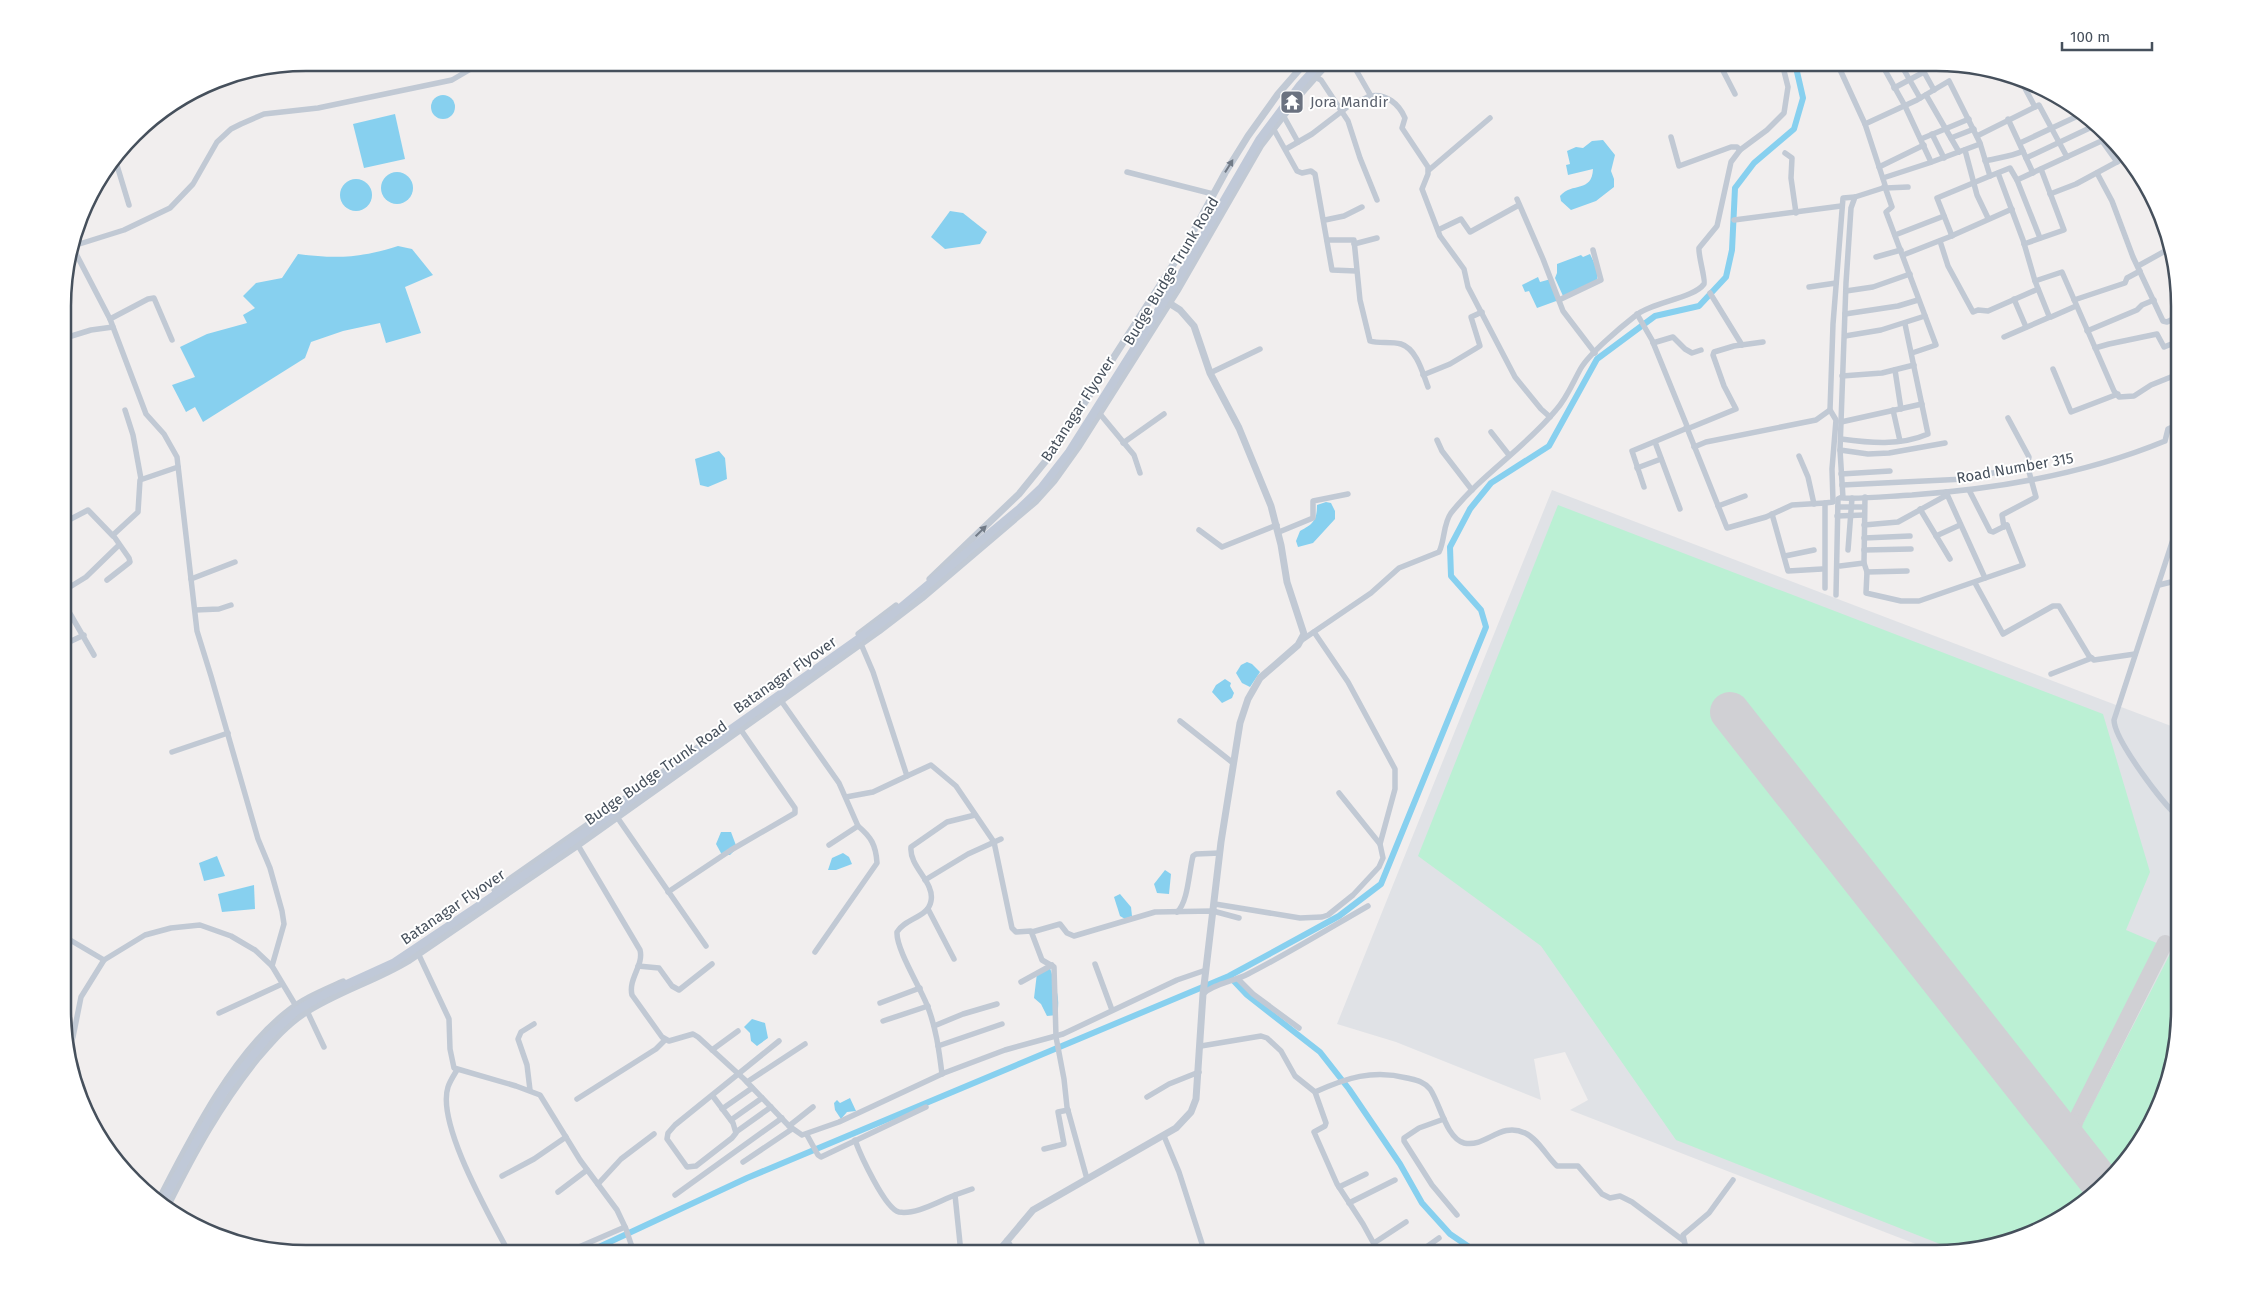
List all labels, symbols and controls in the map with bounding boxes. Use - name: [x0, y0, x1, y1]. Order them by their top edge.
- scale bar: [2062, 20, 2152, 52]
- text: 100 m: [2070, 28, 2110, 46]
- temple icon: Jora Mandir: [1279, 89, 1305, 115]
- place label: Jora Mandir: [1310, 93, 1389, 111]
- one-way arrow: [1224, 160, 1233, 173]
- street label: Budge Budge Trunk Road: [1120, 194, 1222, 348]
- street label: Batanagar Flyover: [1037, 353, 1119, 465]
- street label: Road Number 315: [1955, 449, 2075, 487]
- one-way arrow: [975, 525, 987, 537]
- street label: Batanagar Flyover: [730, 633, 840, 717]
- street label: Budge Budge Trunk Road: [581, 717, 731, 829]
- street label: Batanagar Flyover: [397, 865, 509, 949]

